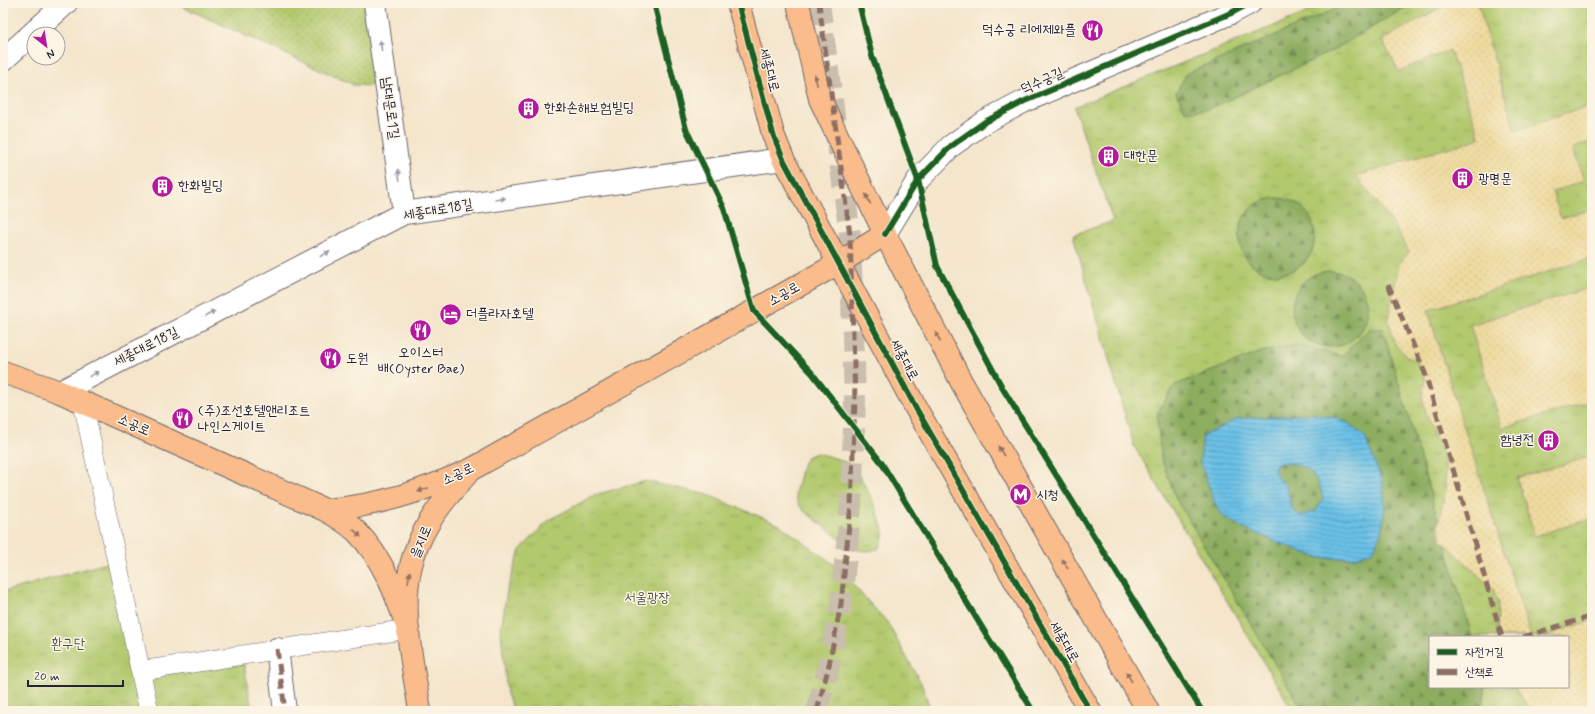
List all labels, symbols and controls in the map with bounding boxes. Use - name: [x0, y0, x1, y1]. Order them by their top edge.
- restaurant icon: 덕수궁 리에제와플: [1079, 17, 1105, 43]
- place label: 덕수궁 리에제와플: [982, 21, 1076, 39]
- north arrow: [26, 26, 66, 66]
- one-way arrow: [378, 40, 384, 52]
- text: N: [44, 46, 57, 62]
- street label: 세종대로: [754, 46, 784, 94]
- street label: 덕수궁길: [1018, 63, 1067, 98]
- one-way arrow: [813, 74, 819, 86]
- street label: 남대문로1길: [377, 76, 403, 141]
- building icon: 한화손해보험빌딩: [515, 95, 541, 121]
- place label: 한화손해보험빌딩: [544, 99, 634, 117]
- building icon: 대한문: [1096, 143, 1122, 169]
- place label: 대한문: [1124, 147, 1158, 165]
- building icon: 광명문: [1450, 166, 1476, 192]
- one-way arrow: [396, 168, 402, 181]
- place label: 광명문: [1478, 170, 1512, 188]
- building icon: 한화빌딩: [150, 173, 176, 199]
- place label: 한화빌딩: [178, 177, 223, 195]
- one-way arrow: [865, 193, 871, 205]
- street label: 세종대로18길: [402, 195, 475, 225]
- one-way arrow: [494, 196, 506, 202]
- one-way arrow: [319, 251, 331, 258]
- street label: 소공로: [765, 278, 803, 310]
- hotel icon: 더플라자호텔: [437, 301, 463, 327]
- place label: 더플라자호텔: [466, 305, 534, 323]
- one-way arrow: [204, 311, 215, 318]
- restaurant icon: 오이스터 배(Oyster Bae): [408, 318, 434, 344]
- street label: 세종대로18길: [111, 323, 182, 371]
- one-way arrow: [935, 331, 941, 343]
- street label: 세종대로: [885, 336, 923, 384]
- place label: 오이스터 배(Oyster Bae): [378, 344, 464, 378]
- restaurant icon: 도원: [318, 346, 344, 372]
- place label: 도원: [346, 350, 369, 368]
- one-way arrow: [88, 371, 100, 378]
- place label: (주)조선호텔앤리조트 나인스게이트: [198, 402, 310, 436]
- restaurant icon: (주)조선호텔앤리조트 나인스게이트: [169, 406, 195, 432]
- street label: 소공로: [115, 410, 153, 440]
- building icon: 함녕전: [1536, 427, 1562, 453]
- place label: 함녕전: [1500, 431, 1534, 449]
- one-way arrow: [997, 445, 1004, 457]
- street label: 소공로: [439, 459, 477, 489]
- metro station icon: 시청: [1008, 482, 1034, 508]
- place label: 시청: [1036, 486, 1059, 504]
- one-way arrow: [417, 487, 429, 493]
- street label: 을지로: [406, 523, 436, 561]
- one-way arrow: [352, 528, 362, 538]
- one-way arrow: [1061, 558, 1068, 570]
- one-way arrow: [406, 570, 412, 583]
- park label: 서울광장: [624, 589, 670, 607]
- street label: 세종대로: [1045, 618, 1083, 666]
- park label: 환구단: [51, 635, 86, 653]
- legend: [1429, 636, 1569, 688]
- text: 자전거길: [1465, 645, 1504, 661]
- scale bar: [28, 662, 123, 688]
- text: 산책로: [1465, 665, 1494, 681]
- text: 20 m: [34, 669, 60, 685]
- one-way arrow: [1125, 671, 1132, 683]

